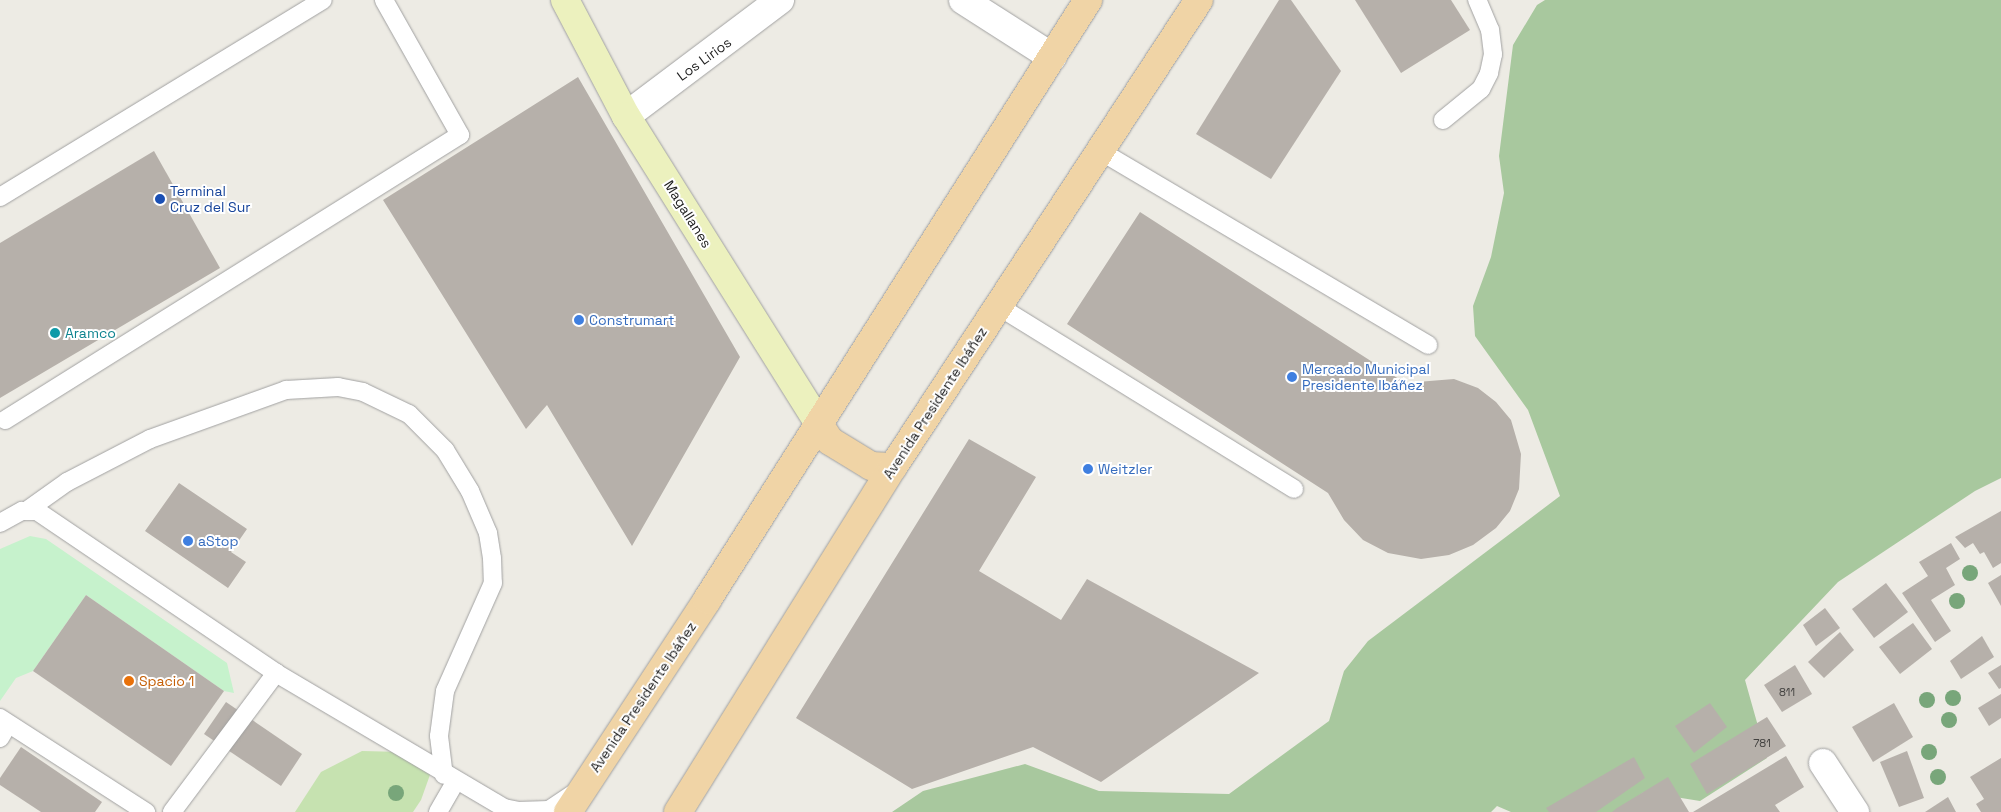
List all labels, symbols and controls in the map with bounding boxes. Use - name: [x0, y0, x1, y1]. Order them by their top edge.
- street label: Los Lirios: [674, 34, 734, 84]
- street label: Magallanes: [661, 177, 715, 251]
- place label: Terminal Cruz del Sur: [170, 183, 250, 216]
- marker: Terminal Cruz del Sur: [154, 193, 166, 205]
- place label: Construmart: [589, 312, 675, 328]
- marker: Construmart: [573, 314, 585, 326]
- street label: Avenida Presidente Ibáñez: [880, 324, 990, 482]
- place label: Aramco: [65, 325, 116, 341]
- marker: Aramco: [49, 327, 61, 339]
- place label: Mercado Municipal Presidente Ibáñez: [1302, 361, 1430, 394]
- marker: Mercado Municipal Presidente Ibáñez: [1286, 371, 1298, 383]
- place label: Weitzler: [1098, 461, 1153, 477]
- marker: Weitzler: [1082, 463, 1094, 475]
- place label: aStop: [198, 533, 238, 549]
- marker: aStop: [182, 535, 194, 547]
- street label: Avenida Presidente Ibáñez: [586, 619, 700, 775]
- place label: Spacio 1: [139, 673, 194, 689]
- marker: Spacio 1: [123, 675, 135, 687]
- house number: 811: [1779, 685, 1795, 699]
- house number: 781: [1753, 736, 1771, 750]

